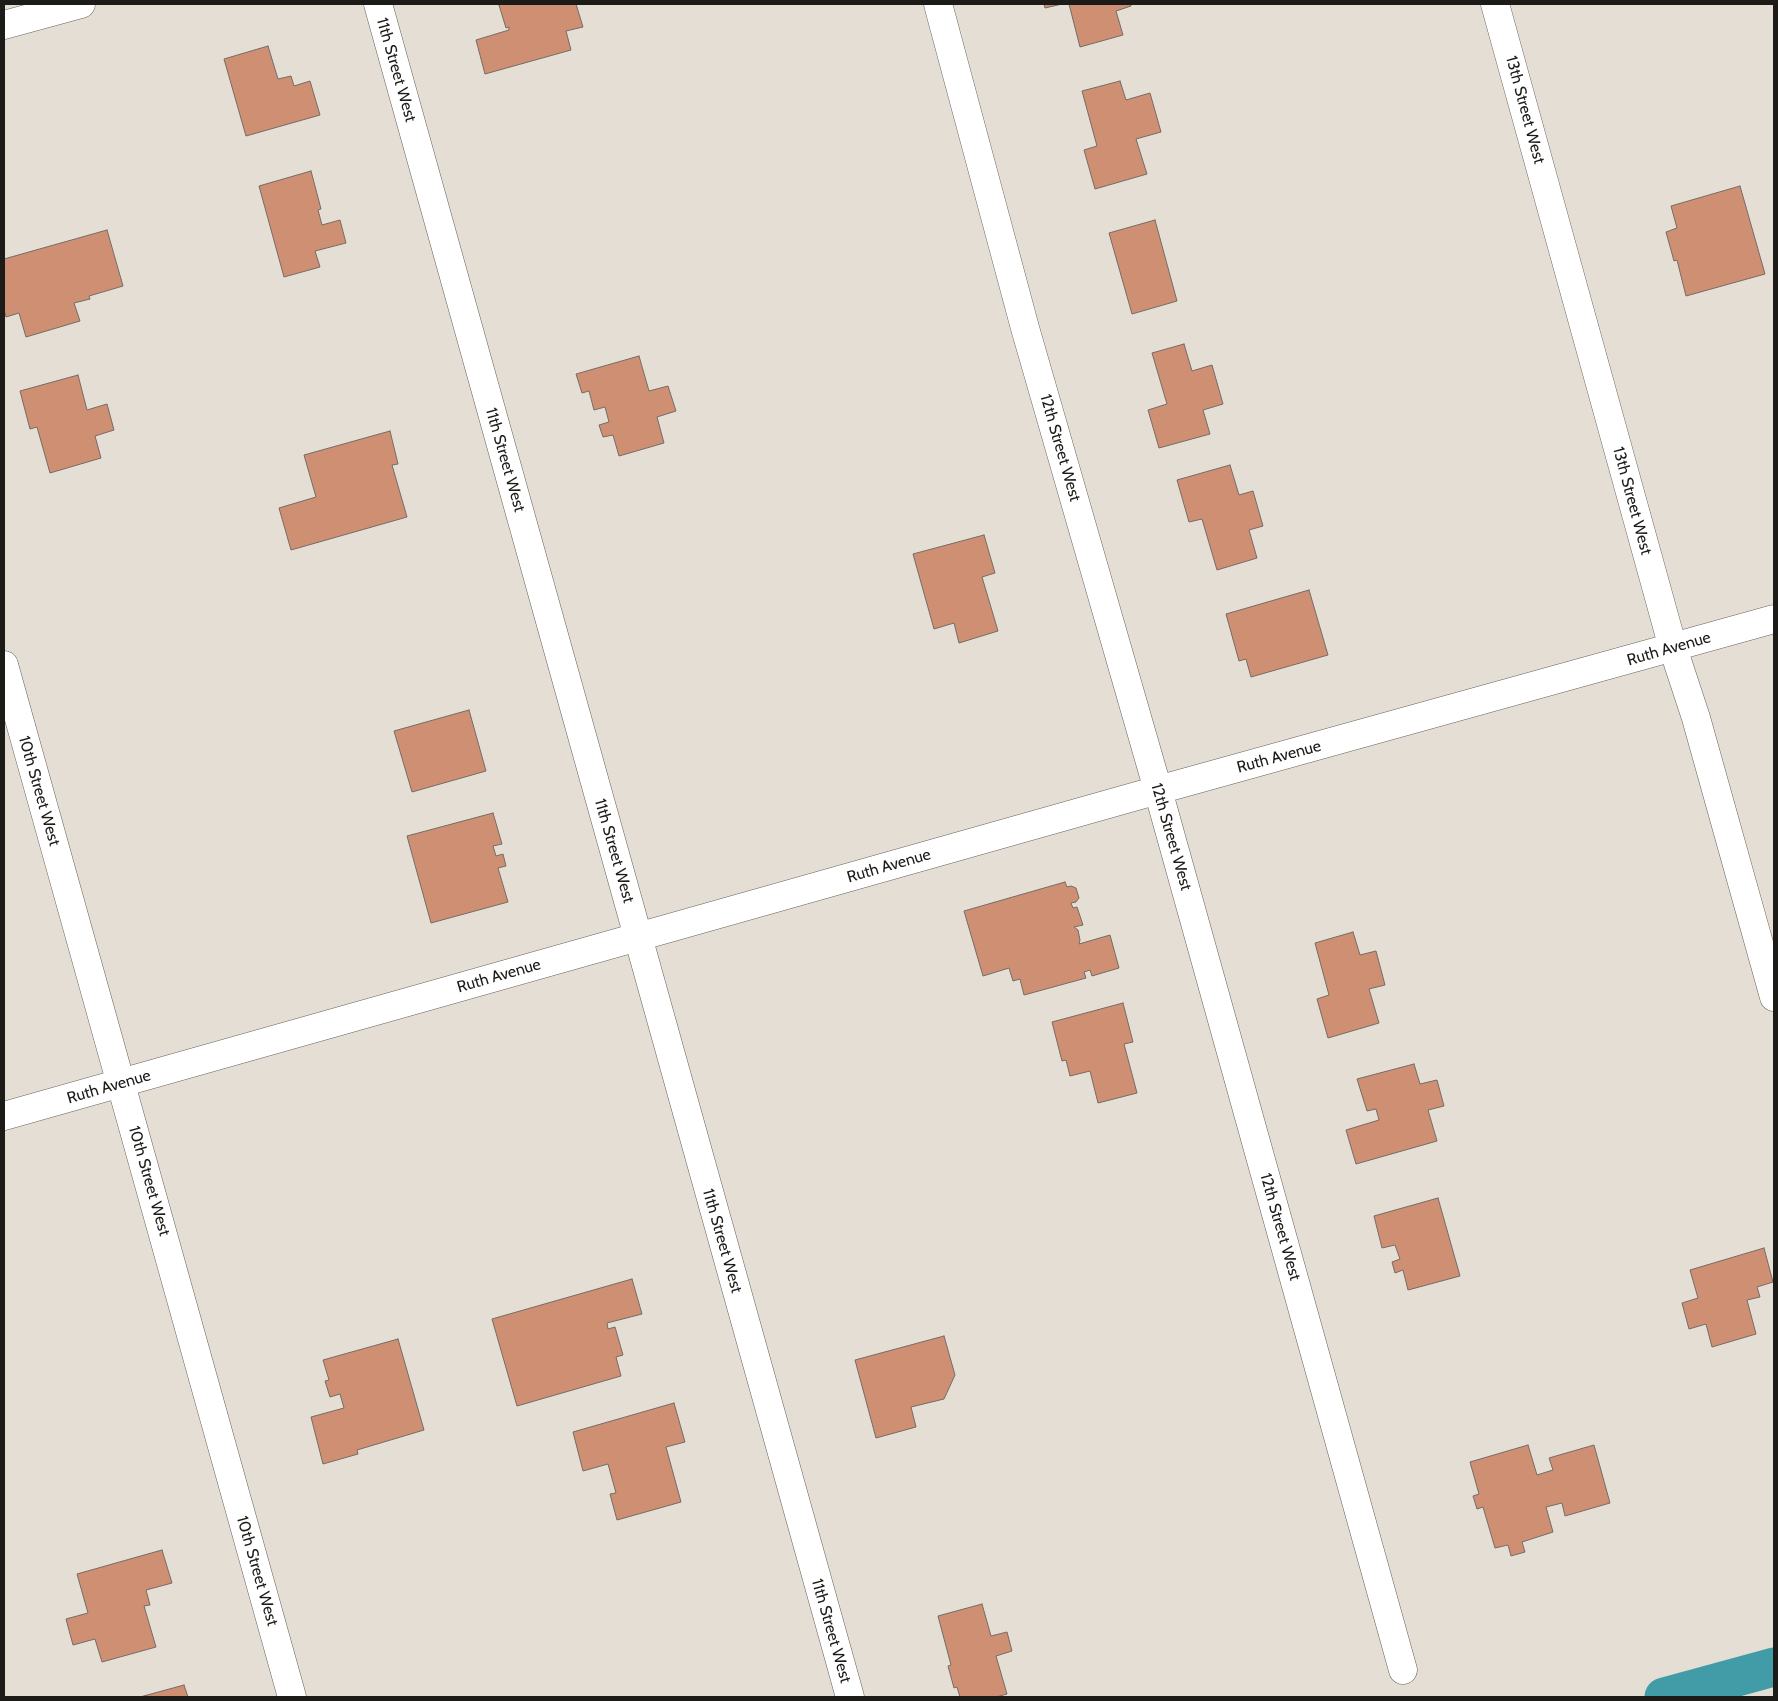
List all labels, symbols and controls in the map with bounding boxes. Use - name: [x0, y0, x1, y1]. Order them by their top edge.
- street label: 11th Street West: [372, 16, 420, 124]
- street label: 13th Street West: [1501, 54, 1549, 166]
- street label: 12th Street West: [1036, 392, 1084, 504]
- street label: 11th Street West: [481, 406, 529, 514]
- street label: 13th Street West: [1608, 445, 1656, 557]
- street label: Ruth Avenue: [1625, 628, 1713, 670]
- street label: 10th Street West: [14, 734, 64, 848]
- street label: Ruth Avenue: [1235, 737, 1323, 777]
- street label: 12th Street West: [1147, 781, 1195, 893]
- street label: 11th Street West: [590, 797, 638, 905]
- street label: Ruth Avenue: [845, 845, 933, 887]
- street label: Ruth Avenue: [455, 955, 543, 997]
- street label: Ruth Avenue: [65, 1066, 153, 1108]
- street label: 10th Street West: [124, 1124, 174, 1238]
- street label: 12th Street West: [1256, 1171, 1304, 1283]
- street label: 11th Street West: [698, 1187, 746, 1295]
- street label: 10th Street West: [232, 1514, 282, 1628]
- street label: 11th Street West: [807, 1577, 855, 1685]

